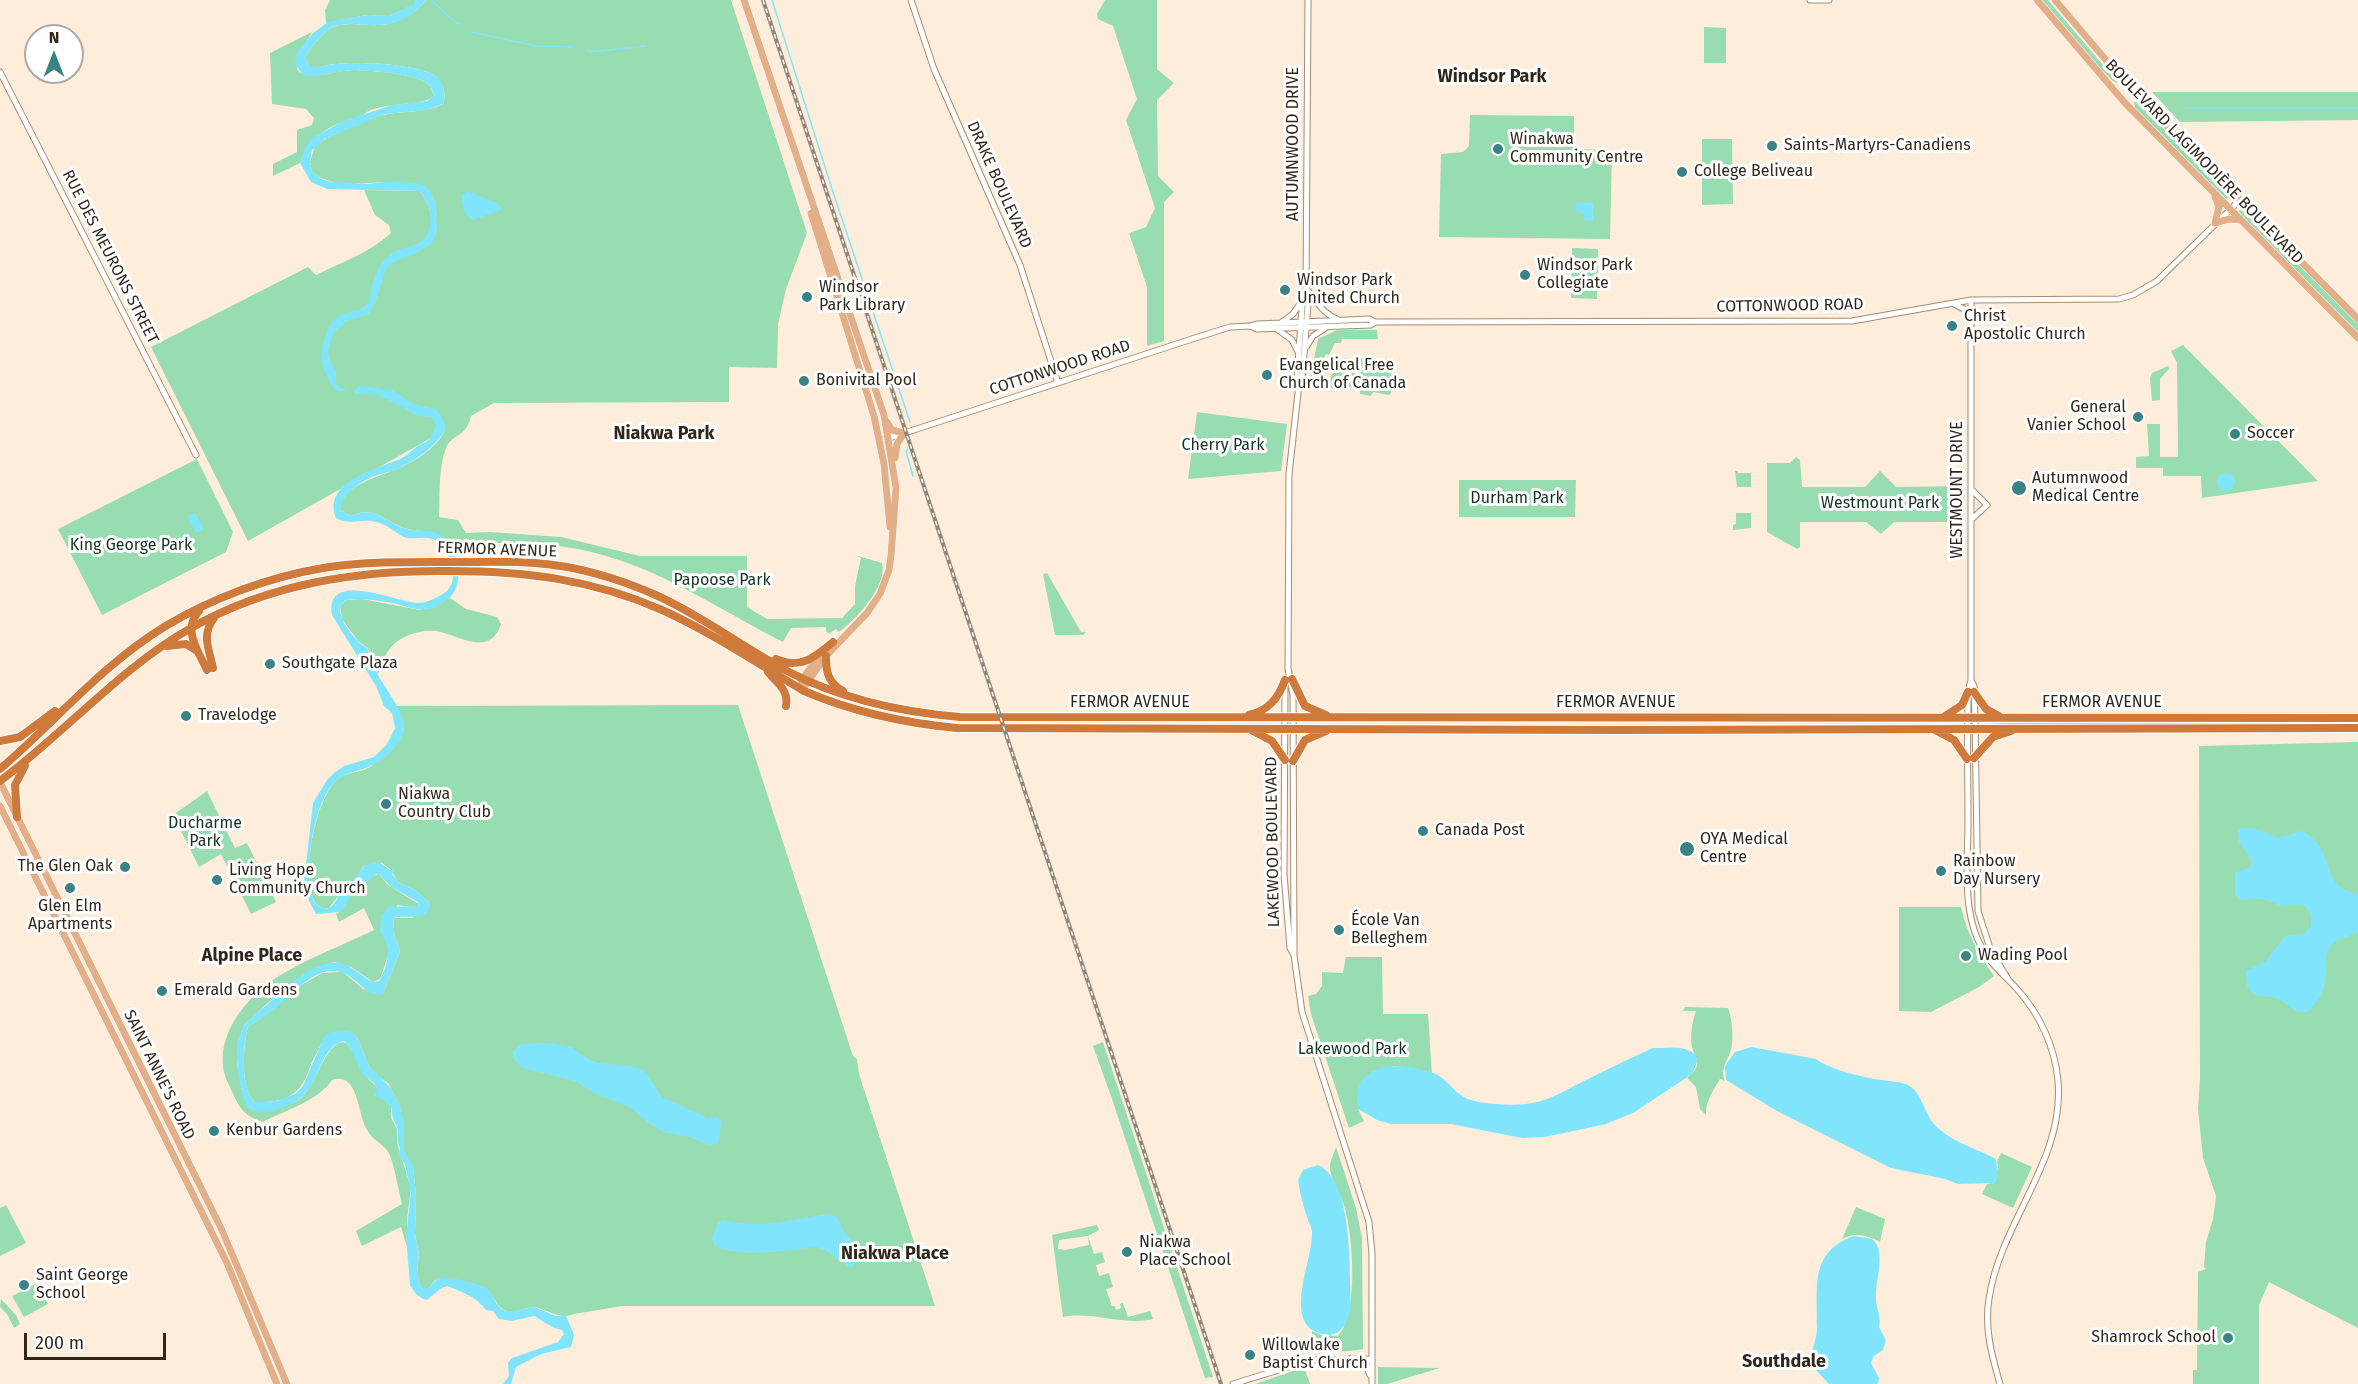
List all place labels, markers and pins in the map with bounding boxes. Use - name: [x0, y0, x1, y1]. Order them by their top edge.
- place label: Winakwa Community Centre: [1510, 130, 1643, 168]
- place label: Saints-Martyrs-Canadiens: [1784, 136, 1971, 156]
- marker: Saints-Martyrs-Canadiens: [1765, 139, 1779, 153]
- marker: Winakwa Community Centre: [1491, 142, 1505, 156]
- place label: College Beliveau: [1694, 162, 1813, 182]
- marker: College Beliveau: [1675, 165, 1689, 179]
- place label: Windsor Park Collegiate: [1537, 256, 1632, 294]
- marker: Windsor Park Collegiate: [1518, 268, 1532, 282]
- place label: Windsor Park United Church: [1297, 271, 1400, 309]
- place label: Windsor Park Library: [819, 278, 905, 316]
- marker: Windsor Park United Church: [1278, 283, 1292, 297]
- marker: Windsor Park Library: [800, 290, 814, 304]
- place label: Christ Apostolic Church: [1964, 307, 2086, 345]
- marker: Christ Apostolic Church: [1945, 319, 1959, 333]
- place label: Evangelical Free Church of Canada: [1279, 356, 1406, 394]
- marker: Evangelical Free Church of Canada: [1260, 368, 1274, 382]
- place label: Bonivital Pool: [816, 371, 917, 391]
- marker: Bonivital Pool: [797, 374, 811, 388]
- place label: General Vanier School: [2027, 398, 2126, 436]
- marker: General Vanier School: [2131, 410, 2145, 424]
- place label: Soccer: [2247, 424, 2295, 444]
- marker: Soccer: [2228, 427, 2242, 441]
- place label: Autumnwood Medical Centre: [2032, 469, 2139, 507]
- marker: Autumnwood Medical Centre: [2010, 479, 2028, 497]
- place label: Southgate Plaza: [282, 654, 398, 674]
- marker: Southgate Plaza: [263, 657, 277, 671]
- place label: Travelodge: [198, 706, 277, 726]
- marker: Travelodge: [179, 709, 193, 723]
- place label: Niakwa Country Club: [398, 785, 491, 823]
- marker: Niakwa Country Club: [379, 797, 393, 811]
- place label: Canada Post: [1435, 821, 1525, 841]
- marker: Canada Post: [1416, 824, 1430, 838]
- place label: OYA Medical Centre: [1700, 830, 1788, 868]
- marker: OYA Medical Centre: [1678, 840, 1696, 858]
- place label: Rainbow Day Nursery: [1953, 852, 2040, 890]
- place label: The Glen Oak: [18, 857, 113, 877]
- marker: The Glen Oak: [118, 860, 132, 874]
- place label: Living Hope Community Church: [229, 861, 366, 899]
- marker: Rainbow Day Nursery: [1934, 864, 1948, 878]
- marker: Living Hope Community Church: [210, 873, 224, 887]
- marker: Glen Elm Apartments: [63, 881, 77, 895]
- place label: Glen Elm Apartments: [28, 897, 112, 935]
- place label: École Van Belleghem: [1351, 911, 1428, 949]
- marker: École Van Belleghem: [1332, 923, 1346, 937]
- place label: Wading Pool: [1978, 946, 2068, 966]
- marker: Wading Pool: [1959, 949, 1973, 963]
- place label: Emerald Gardens: [174, 981, 297, 1001]
- marker: Emerald Gardens: [155, 984, 169, 998]
- place label: Kenbur Gardens: [226, 1121, 342, 1141]
- marker: Kenbur Gardens: [207, 1124, 221, 1138]
- place label: Niakwa Place School: [1139, 1233, 1231, 1271]
- marker: Niakwa Place School: [1120, 1245, 1134, 1259]
- place label: Saint George School: [36, 1266, 128, 1304]
- marker: Saint George School: [17, 1278, 31, 1292]
- place label: Shamrock School: [2091, 1328, 2216, 1348]
- marker: Shamrock School: [2221, 1331, 2235, 1345]
- place label: Willowlake Baptist Church: [1262, 1336, 1368, 1374]
- marker: Willowlake Baptist Church: [1243, 1348, 1257, 1362]

